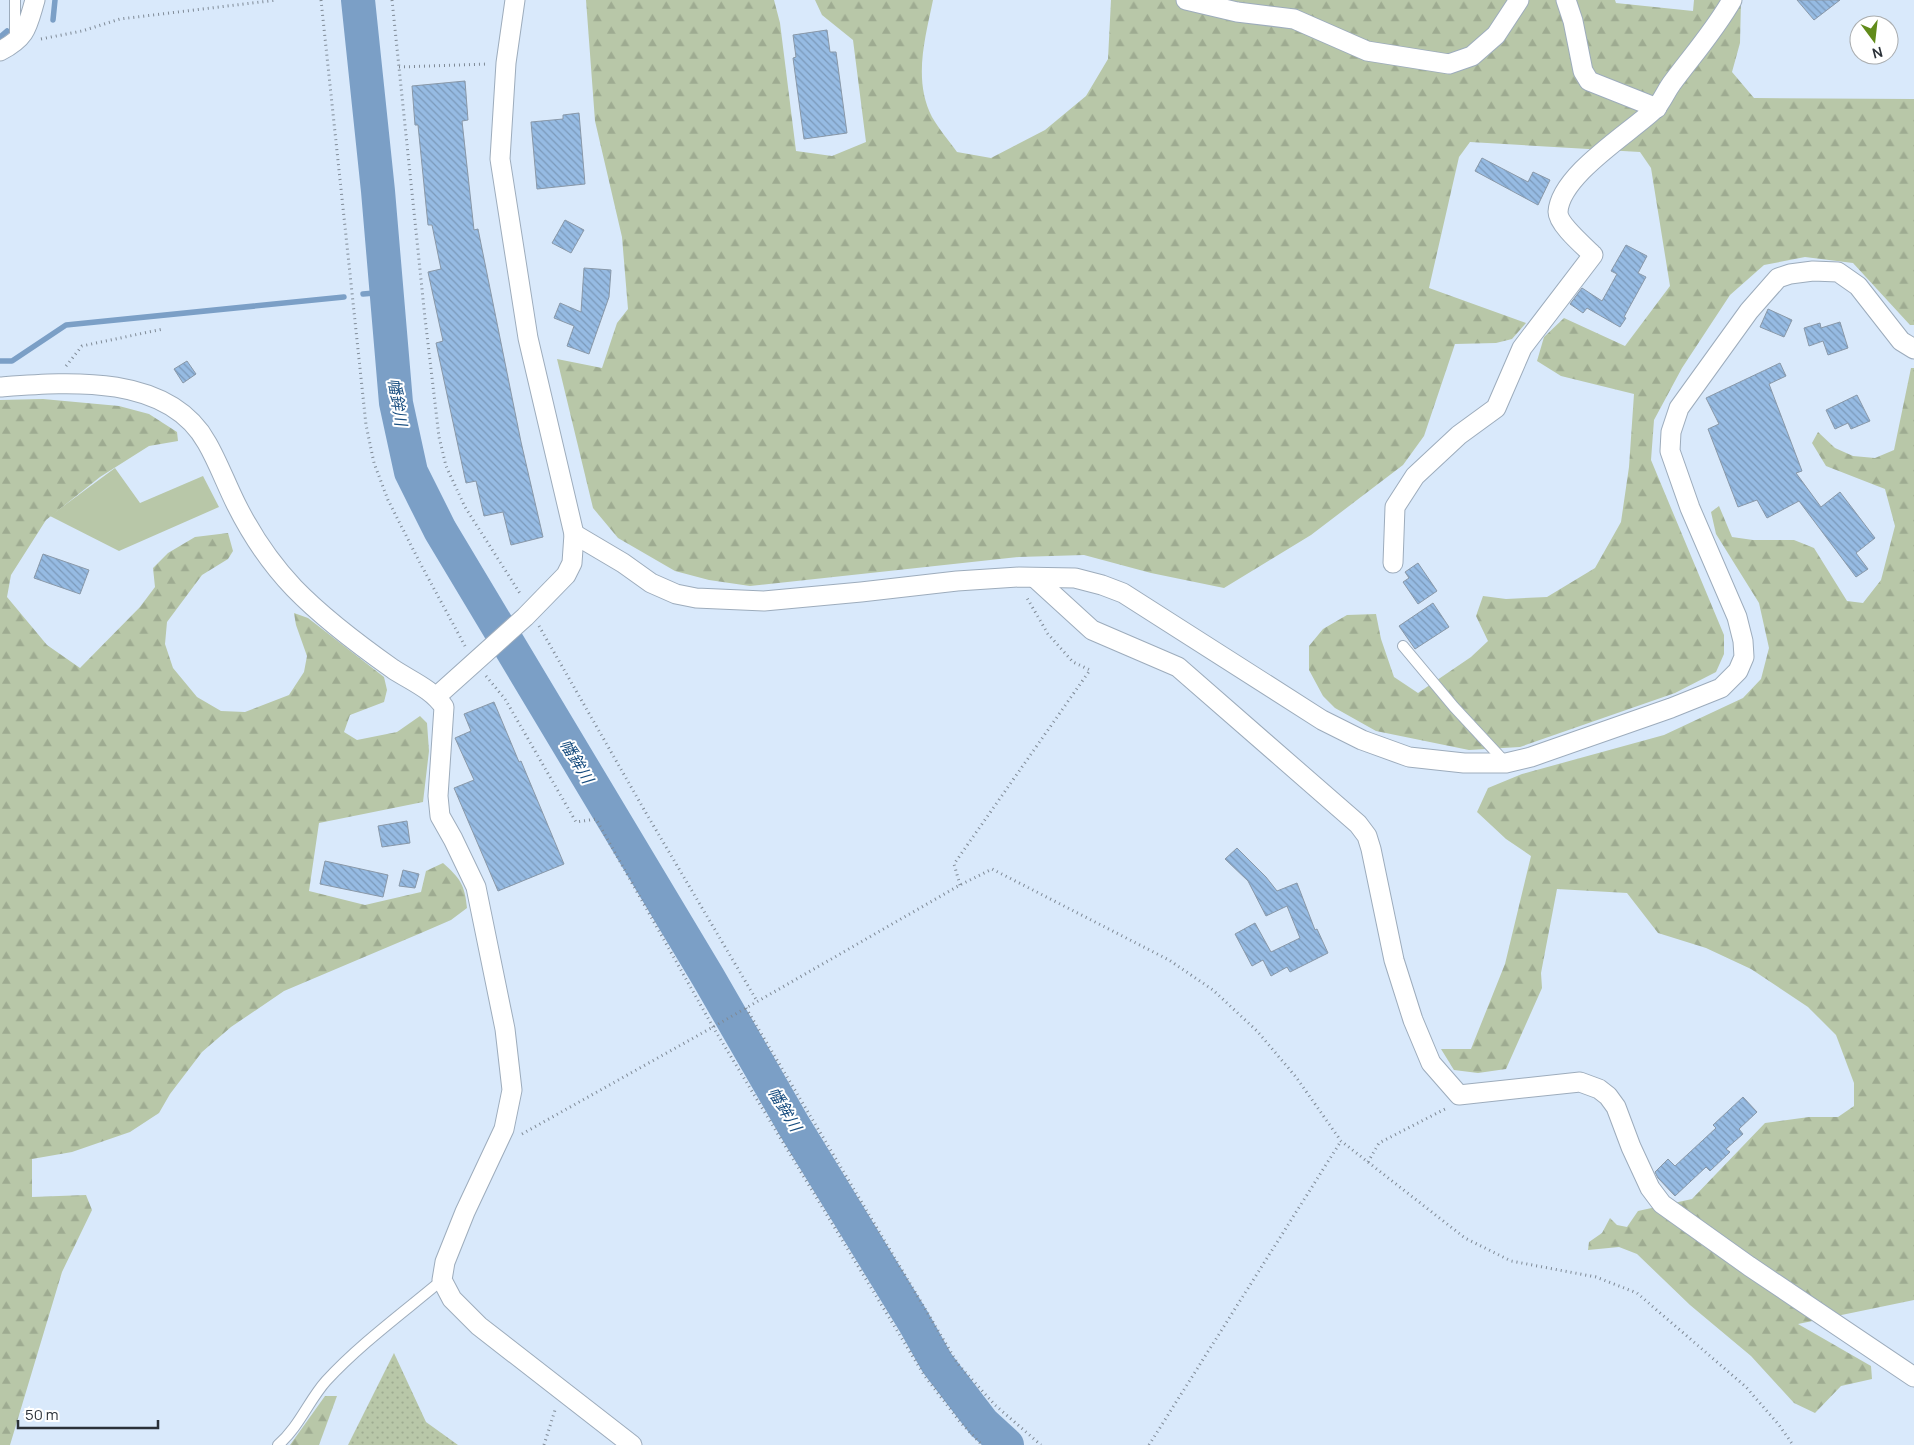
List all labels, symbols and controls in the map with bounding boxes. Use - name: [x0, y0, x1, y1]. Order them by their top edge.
- north arrow: [1849, 15, 1899, 65]
- text: N: [1870, 43, 1885, 64]
- water label: 幡鉾川: [383, 377, 413, 429]
- water label: 幡鉾川: [555, 735, 600, 789]
- water label: 幡鉾川: [763, 1083, 808, 1137]
- scale bar: [18, 1398, 158, 1430]
- text: 50 m: [25, 1404, 59, 1425]

